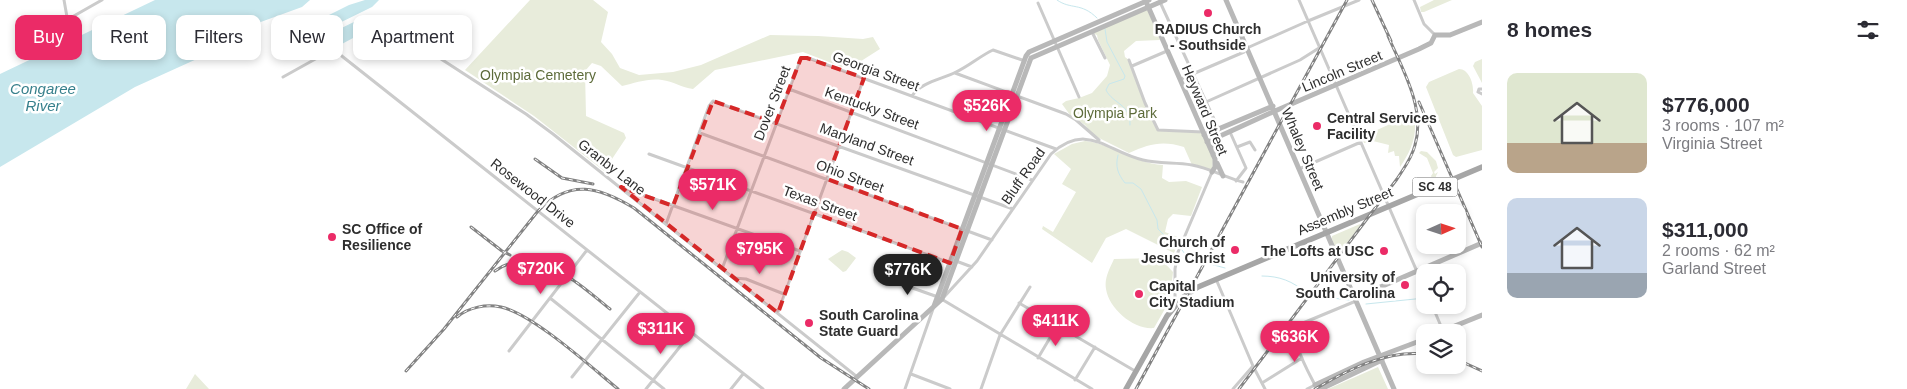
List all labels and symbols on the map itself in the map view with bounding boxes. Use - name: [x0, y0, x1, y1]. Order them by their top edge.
- marker: RADIUS Church - Southside: [1202, 7, 1214, 19]
- place label: RADIUS Church - Southside: [1155, 21, 1261, 53]
- street label: Lincoln Street: [1299, 47, 1385, 95]
- street label: Georgia Street: [830, 48, 922, 94]
- street label: Heyward Street: [1179, 62, 1231, 158]
- street label: Dover Street: [750, 63, 794, 143]
- park label: Olympia Cemetery: [480, 67, 596, 83]
- water label: Congaree River: [10, 80, 76, 114]
- street label: Kentucky Street: [823, 84, 921, 132]
- pin: $526K: [952, 90, 1022, 132]
- park label: Olympia Park: [1073, 105, 1158, 121]
- street label: Whaley Street: [1278, 105, 1328, 193]
- place label: Central Services Facility: [1327, 110, 1437, 142]
- street label: Maryland Street: [818, 120, 916, 168]
- marker: Central Services Facility: [1311, 120, 1323, 132]
- street label: Granby Lane: [575, 136, 649, 198]
- street label: Bluff Road: [998, 145, 1048, 207]
- street label: Rosewood Drive: [488, 155, 579, 231]
- street label: Ohio Street: [814, 156, 886, 196]
- pin: $571K: [678, 168, 748, 211]
- road number: SC 48: [1412, 178, 1458, 196]
- street label: Texas Street: [781, 182, 859, 224]
- street label: Assembly Street: [1295, 184, 1395, 238]
- north arrow: [1416, 204, 1466, 254]
- place label: SC Office of Resilience: [342, 221, 422, 253]
- marker: SC Office of Resilience: [326, 231, 338, 243]
- pin: $795K: [725, 232, 795, 275]
- place label: Church of Jesus Christ: [1141, 234, 1225, 266]
- place label: The Lofts at USC: [1261, 243, 1374, 259]
- marker: Church of Jesus Christ: [1229, 244, 1241, 256]
- marker: The Lofts at USC: [1378, 245, 1390, 257]
- pin: $720K: [506, 252, 576, 295]
- pin: $776K: [873, 254, 943, 296]
- place label: University of South Carolina: [1295, 269, 1395, 301]
- place label: Capital City Stadium: [1149, 278, 1235, 310]
- marker: University of South Carolina: [1399, 279, 1411, 291]
- marker: Capital City Stadium: [1133, 288, 1145, 300]
- pin: $411K: [1021, 304, 1091, 347]
- place label: South Carolina State Guard: [819, 307, 919, 339]
- pin: $311K: [626, 312, 696, 355]
- marker: South Carolina State Guard: [803, 317, 815, 329]
- pin: $636K: [1260, 320, 1330, 363]

